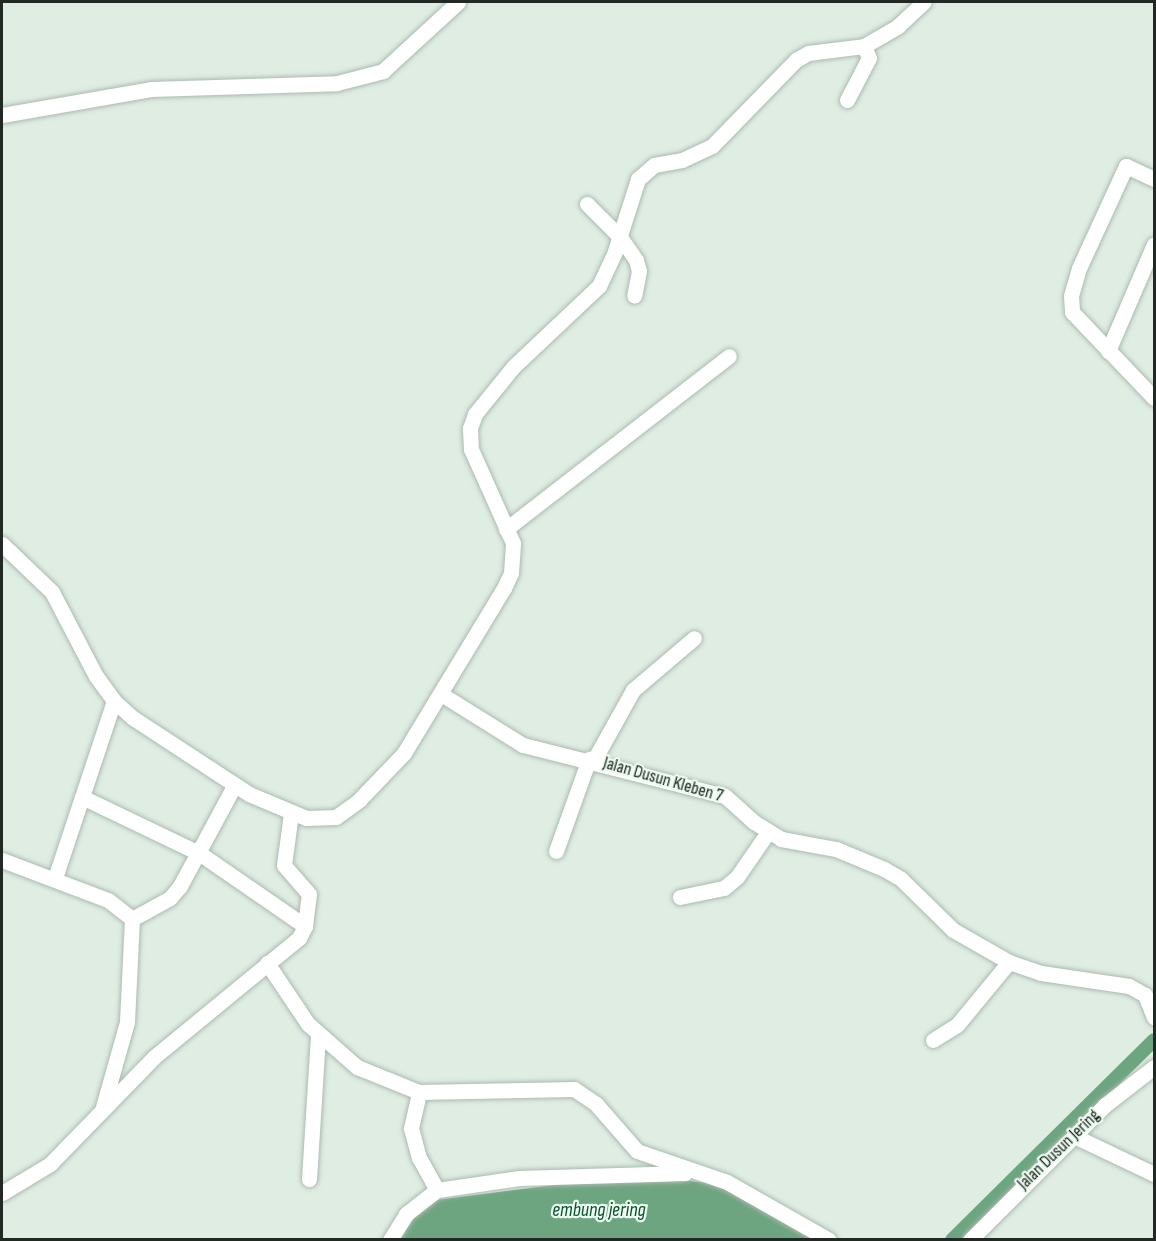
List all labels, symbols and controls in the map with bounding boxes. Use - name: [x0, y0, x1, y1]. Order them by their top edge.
- street label: Jalan Dusun Kleben 7: [601, 753, 725, 807]
- street label: Jalan Dusun Jering: [1013, 1105, 1105, 1195]
- water label: embung jering: [552, 1198, 646, 1222]

